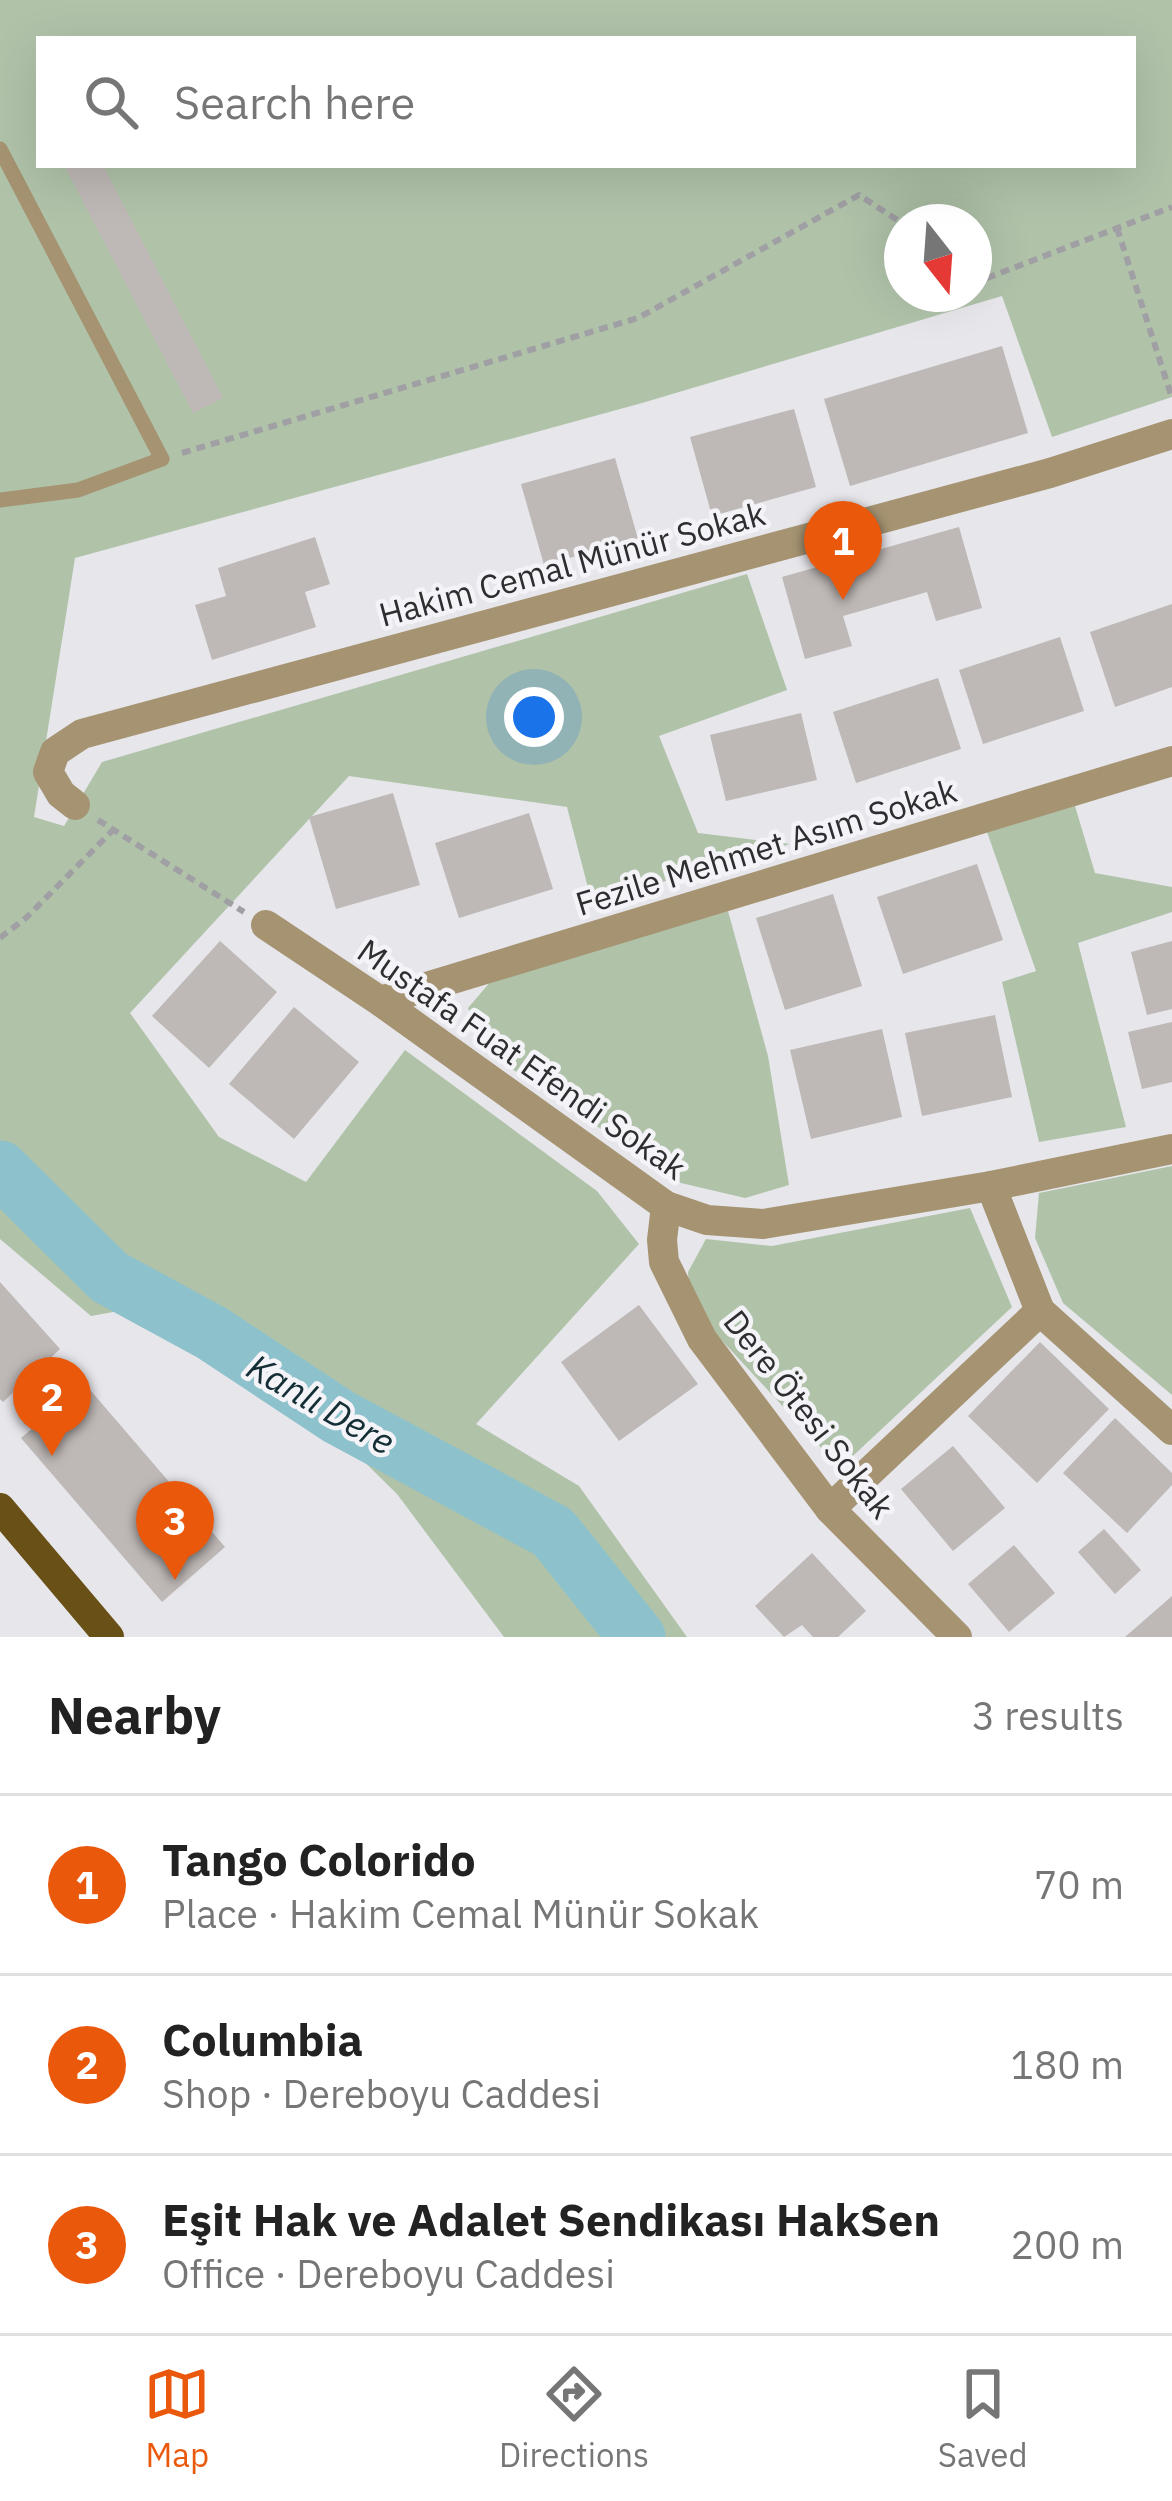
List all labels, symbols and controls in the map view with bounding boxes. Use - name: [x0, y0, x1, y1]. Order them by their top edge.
- search box: [36, 36, 1136, 168]
- icon: search: [78, 69, 144, 135]
- text: Search here: [174, 73, 415, 131]
- north arrow: [884, 204, 992, 312]
- street label: Hakim Cemal Münür Sokak: [374, 491, 770, 636]
- pin: 1: [804, 501, 882, 600]
- your location: [504, 687, 564, 747]
- street label: Fezile Mehmet Asım Sokak: [570, 768, 961, 925]
- street label: Mustafa Fuat Efendi Sokak: [349, 929, 695, 1189]
- street label: Dere Ötesi Sokak: [715, 1301, 904, 1527]
- water label: Kanlı Dere: [239, 1343, 403, 1465]
- pin: 2: [13, 1357, 91, 1456]
- pin: 3: [136, 1481, 214, 1580]
- text: Nearby: [48, 1682, 221, 1748]
- text: 3 results: [972, 1690, 1124, 1741]
- text: Tango Colorido: [162, 1830, 476, 1888]
- text: 1: [75, 1859, 99, 1910]
- text: 70 m: [1034, 1859, 1124, 1910]
- text: Place · Hakim Cemal Münür Sokak: [162, 1888, 759, 1939]
- text: Columbia: [162, 2010, 363, 2068]
- text: 2: [75, 2039, 99, 2090]
- text: 180 m: [1011, 2039, 1124, 2090]
- text: Shop · Dereboyu Caddesi: [162, 2068, 601, 2119]
- text: Eşit Hak ve Adalet Sendikası HakSen: [162, 2190, 940, 2248]
- text: 3: [75, 2219, 99, 2270]
- text: 200 m: [1011, 2219, 1124, 2270]
- text: Office · Dereboyu Caddesi: [162, 2248, 615, 2299]
- tab: Map: [144, 2361, 210, 2476]
- tab: Directions: [499, 2361, 649, 2476]
- tab: Saved: [938, 2361, 1028, 2476]

